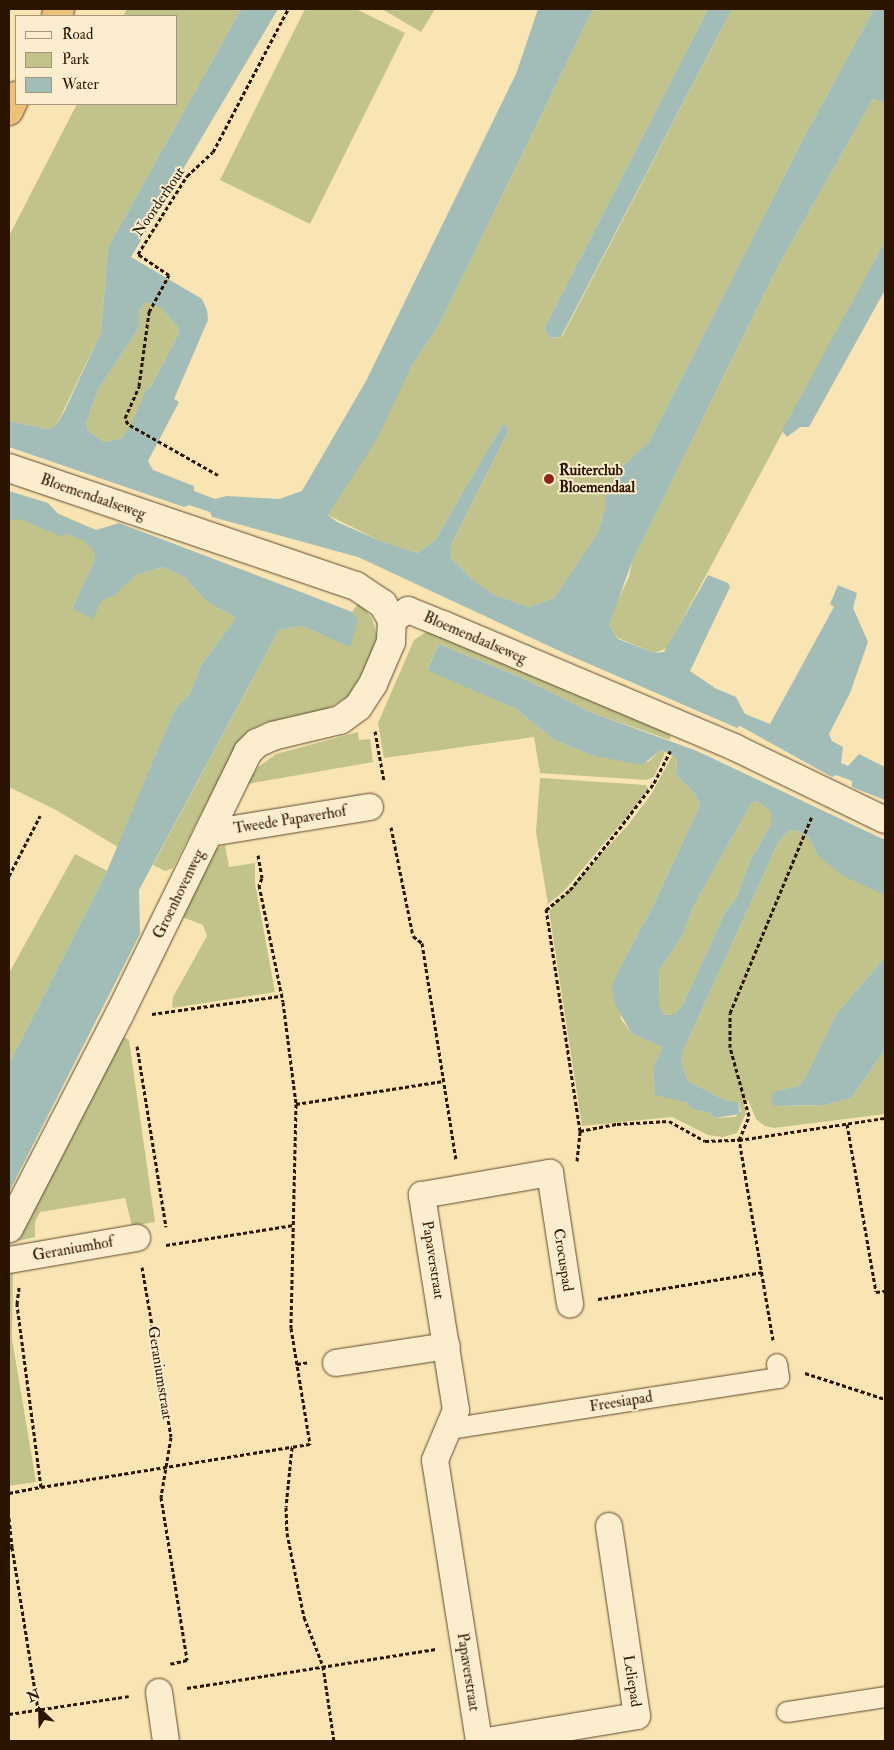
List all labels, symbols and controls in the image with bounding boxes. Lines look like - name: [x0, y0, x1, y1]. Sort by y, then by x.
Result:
- legend: [15, 15, 178, 105]
- text: Road: [62, 25, 93, 44]
- text: Park: [62, 50, 89, 69]
- text: Water: [62, 75, 99, 94]
- street label: Noorderhout: [129, 164, 189, 240]
- place label: Ruiterclub Bloemendaal: [559, 461, 635, 496]
- street label: Bloemendaalseweg: [38, 471, 148, 523]
- marker: Ruiterclub Bloemendaal: [543, 473, 555, 485]
- street label: Bloemendaalseweg: [421, 608, 529, 668]
- street label: Tweede Papaverhof: [232, 802, 348, 838]
- street label: Groenhovenweg: [150, 846, 208, 942]
- street label: Papaverstraat: [418, 1220, 448, 1300]
- street label: Crocuspad: [549, 1227, 577, 1293]
- street label: Geraniumhof: [31, 1233, 115, 1265]
- street label: Geraniumstraat: [144, 1325, 176, 1421]
- street label: Freesiapad: [588, 1388, 654, 1416]
- street label: Papaverstraat: [453, 1632, 483, 1712]
- street label: Leliepad: [619, 1654, 645, 1708]
- north arrow: [15, 1685, 65, 1735]
- text: N: [25, 1686, 43, 1706]

